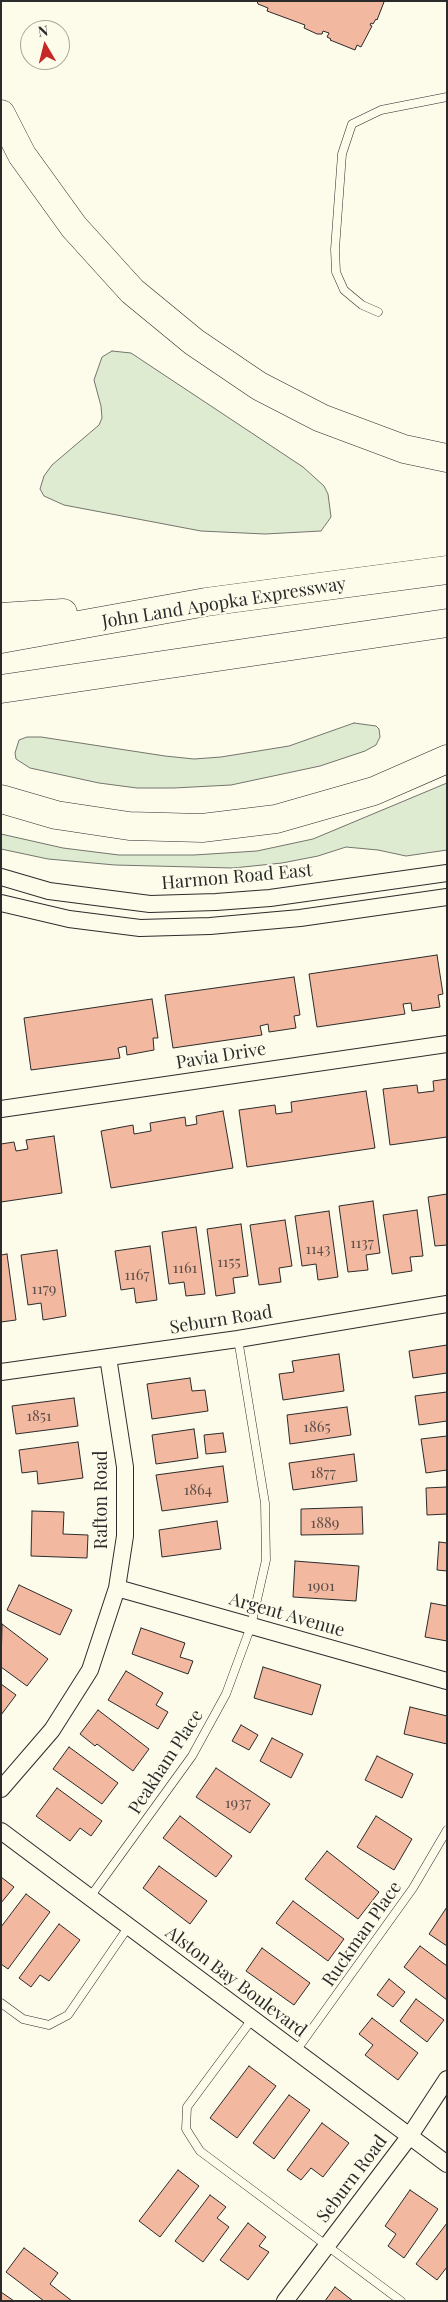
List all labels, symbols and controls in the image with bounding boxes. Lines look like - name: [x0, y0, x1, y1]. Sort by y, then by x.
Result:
- north arrow: [20, 20, 70, 70]
- text: N: [37, 21, 49, 41]
- street label: John Land Apopka Expressway: [100, 573, 348, 633]
- street label: Harmon Road East: [161, 860, 313, 894]
- street label: Pavia Drive: [174, 1038, 268, 1074]
- house number: 1137: [350, 1234, 374, 1252]
- house number: 1143: [305, 1240, 331, 1258]
- house number: 1155: [217, 1253, 241, 1271]
- house number: 1161: [173, 1259, 197, 1277]
- house number: 1167: [125, 1266, 149, 1284]
- house number: 1179: [32, 1280, 56, 1298]
- street label: Seburn Road: [168, 1301, 274, 1339]
- house number: 1851: [26, 1407, 52, 1425]
- house number: 1865: [303, 1418, 331, 1436]
- street label: Rafton Road: [90, 1450, 112, 1550]
- house number: 1877: [310, 1464, 336, 1482]
- house number: 1864: [184, 1481, 212, 1499]
- house number: 1889: [311, 1514, 339, 1532]
- house number: 1901: [307, 1577, 335, 1595]
- street label: Argent Avenue: [227, 1588, 347, 1642]
- street label: Peakham Place: [124, 1706, 208, 1818]
- house number: 1937: [225, 1794, 251, 1812]
- street label: Ruckman Place: [318, 1877, 406, 1991]
- street label: Alston Bay Boulevard: [161, 1922, 311, 2042]
- street label: Seburn Road: [312, 2131, 392, 2227]

